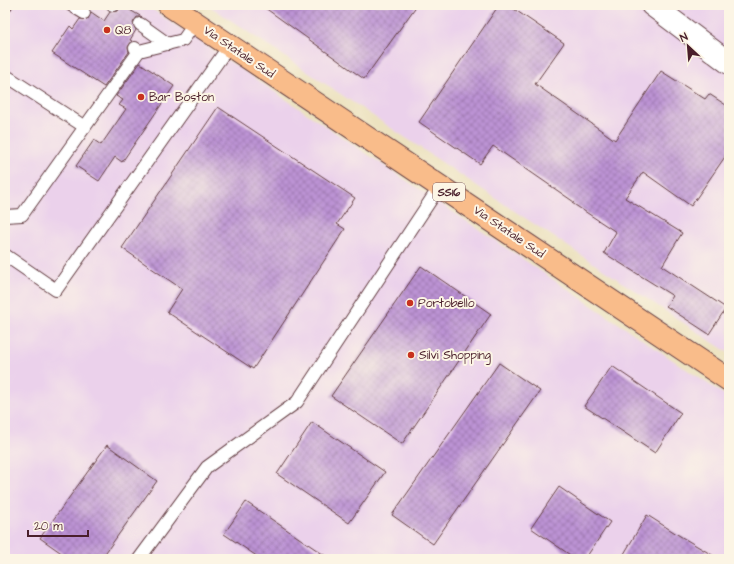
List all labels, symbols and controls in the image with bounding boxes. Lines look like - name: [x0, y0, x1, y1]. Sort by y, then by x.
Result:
- place label: Q8: [115, 22, 132, 39]
- street label: Via Statale Sud: [200, 22, 278, 82]
- marker: Q8: [102, 25, 112, 35]
- north arrow: [668, 26, 708, 66]
- text: N: [677, 29, 690, 46]
- place label: Bar Boston: [149, 89, 214, 106]
- marker: Bar Boston: [136, 92, 146, 102]
- road number: SS16: [433, 183, 465, 201]
- street label: Via Statale Sud: [470, 202, 548, 262]
- place label: Portobello: [418, 295, 475, 312]
- marker: Portobello: [405, 298, 415, 308]
- place label: Silvi Shopping: [419, 347, 491, 365]
- marker: Silvi Shopping: [406, 350, 416, 360]
- scale bar: [28, 512, 88, 538]
- text: 20 m: [34, 518, 63, 535]

